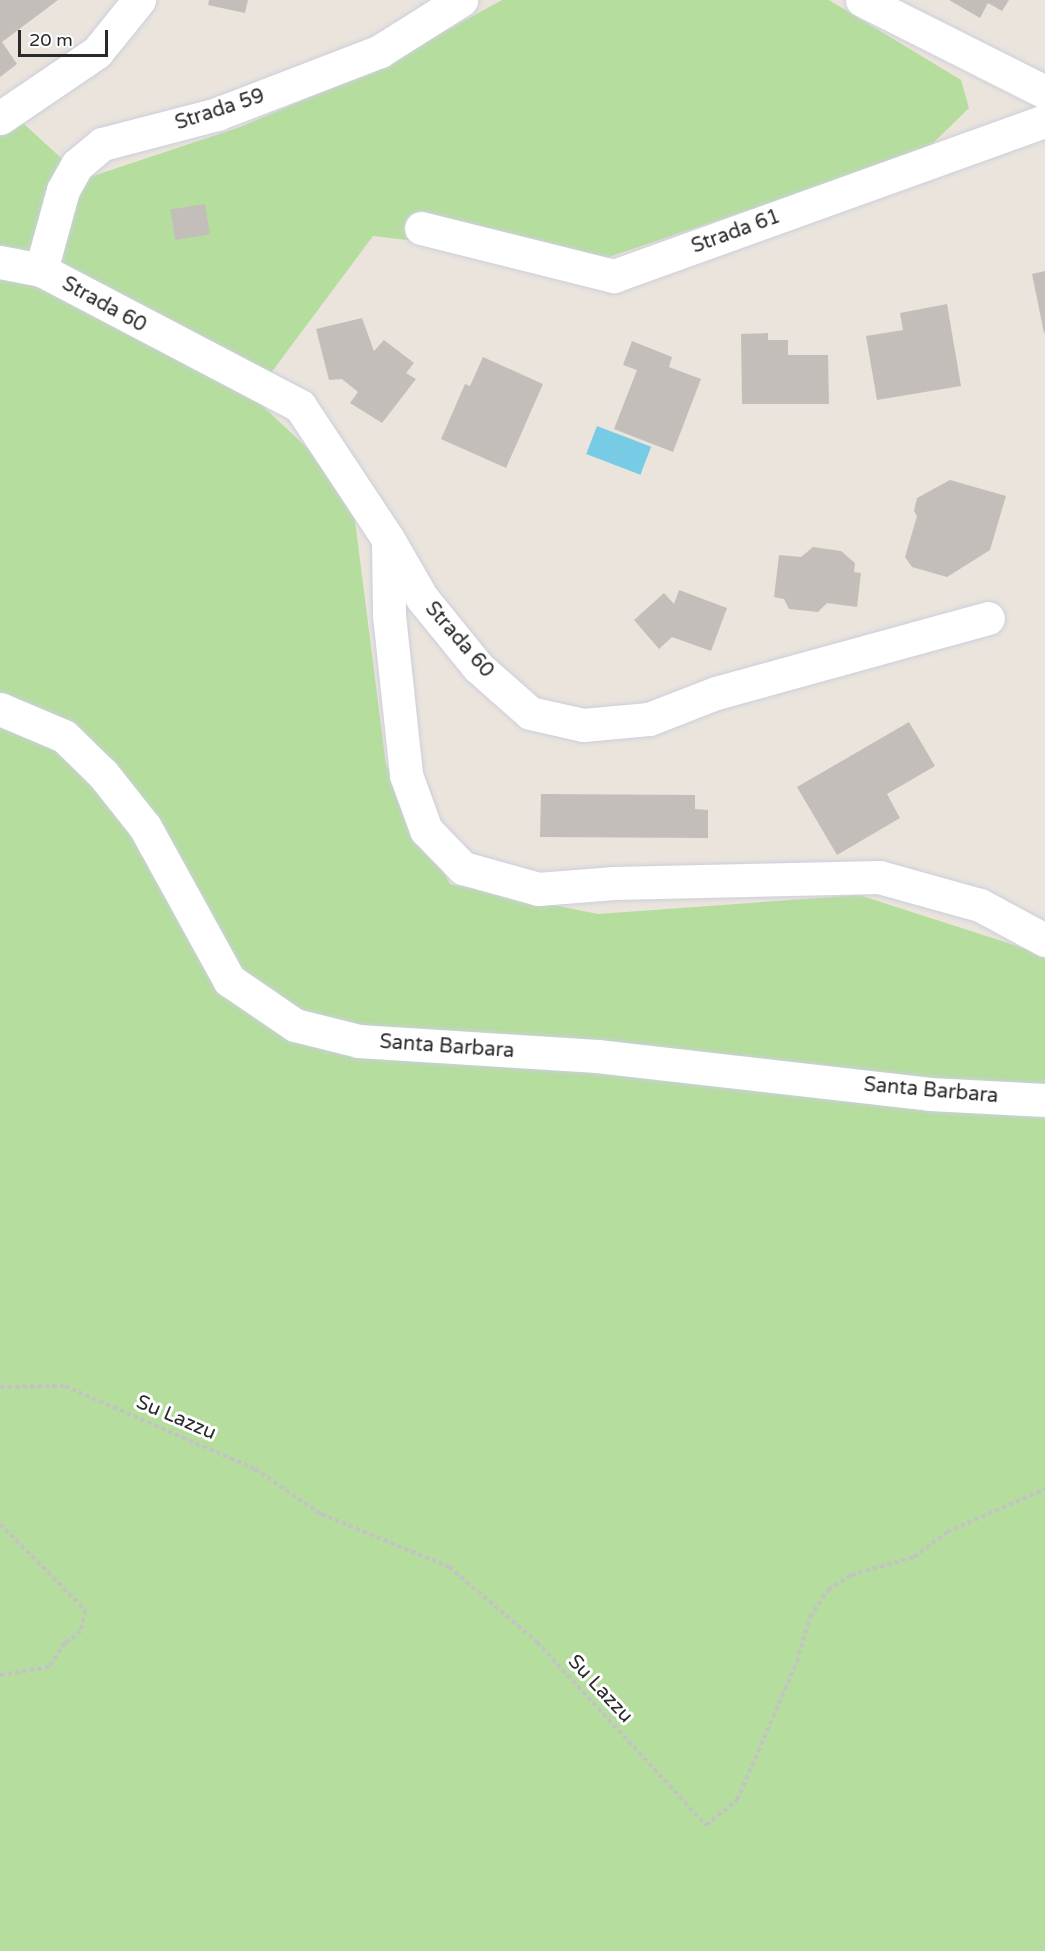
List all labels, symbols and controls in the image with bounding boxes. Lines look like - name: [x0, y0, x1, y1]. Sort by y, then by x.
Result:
- scale bar: [21, 18, 111, 56]
- text: 20 m: [29, 29, 73, 51]
- street label: Strada 59: [172, 84, 268, 136]
- street label: Strada 61: [688, 205, 784, 259]
- street label: Strada 60: [58, 272, 150, 338]
- street label: Strada 60: [420, 597, 498, 683]
- street label: Santa Barbara: [379, 1030, 515, 1064]
- street label: Santa Barbara: [863, 1073, 999, 1109]
- street label: Su Lazzu: [132, 1390, 220, 1446]
- street label: Su Lazzu: [562, 1650, 638, 1728]

